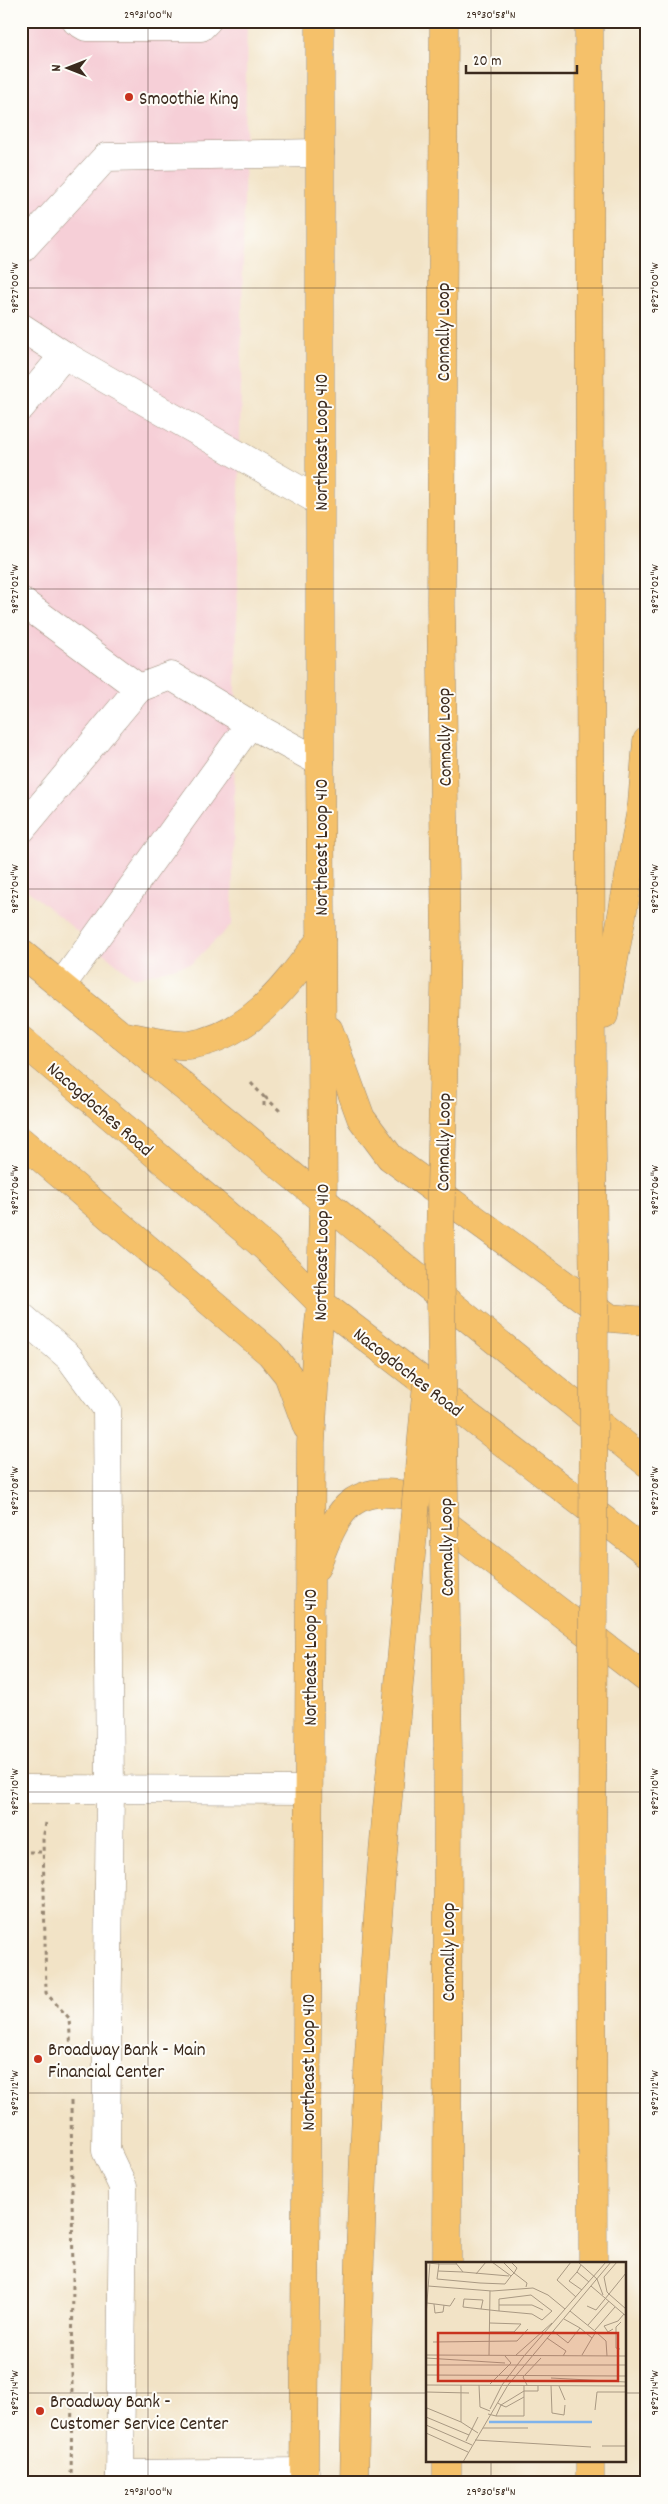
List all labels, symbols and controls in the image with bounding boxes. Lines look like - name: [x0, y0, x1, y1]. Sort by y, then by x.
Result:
- text: 29°31'00"N: [124, 7, 172, 24]
- text: 29°30'58"N: [466, 7, 516, 24]
- north arrow: [42, 42, 92, 92]
- scale bar: [466, 42, 577, 74]
- text: 20 m: [473, 51, 501, 73]
- text: N: [47, 64, 67, 71]
- place label: Smoothie King: [139, 87, 239, 114]
- marker: Smoothie King: [123, 91, 135, 103]
- text: 98°27'00"W: [7, 263, 24, 313]
- text: 98°27'00"W: [647, 263, 664, 313]
- street label: Connally Loop: [432, 283, 459, 381]
- street label: Northeast Loop 410: [310, 373, 337, 511]
- text: 98°27'02"W: [7, 564, 24, 614]
- text: 98°27'02"W: [647, 564, 664, 614]
- street label: Connally Loop: [432, 687, 461, 787]
- street label: Northeast Loop 410: [310, 778, 337, 916]
- text: 98°27'04"W: [7, 864, 24, 914]
- text: 98°27'04"W: [647, 864, 664, 914]
- street label: Nacogdoches Road: [40, 1057, 158, 1164]
- street label: Connally Loop: [431, 1092, 460, 1192]
- text: 98°27'06"W: [7, 1165, 24, 1215]
- text: 98°27'06"W: [647, 1165, 664, 1215]
- street label: Northeast Loop 410: [309, 1183, 338, 1321]
- street label: Nacogdoches Road: [346, 1322, 467, 1425]
- text: 98°27'08"W: [7, 1466, 24, 1515]
- text: 98°27'08"W: [647, 1466, 664, 1515]
- street label: Connally Loop: [434, 1497, 463, 1597]
- street label: Northeast Loop 410: [299, 1588, 326, 1726]
- text: 98°27'10"W: [7, 1769, 24, 1815]
- text: 98°27'10"W: [647, 1769, 664, 1815]
- street label: Connally Loop: [437, 1903, 464, 2001]
- street label: Northeast Loop 410: [297, 1993, 324, 2131]
- place label: Broadway Bank - Main Financial Center: [48, 2038, 206, 2087]
- marker: Broadway Bank - Main Financial Center: [32, 2053, 44, 2065]
- text: 98°27'12"W: [7, 2070, 24, 2116]
- text: 98°27'12"W: [647, 2070, 664, 2116]
- inset map: [426, 2262, 626, 2462]
- text: 98°27'14"W: [7, 2370, 24, 2416]
- text: 98°27'14"W: [647, 2370, 664, 2416]
- place label: Broadway Bank - Customer Service Center: [50, 2390, 228, 2439]
- marker: Broadway Bank - Customer Service Center: [34, 2405, 46, 2417]
- text: 29°31'00"N: [124, 2484, 172, 2501]
- text: 29°30'58"N: [466, 2484, 516, 2501]

